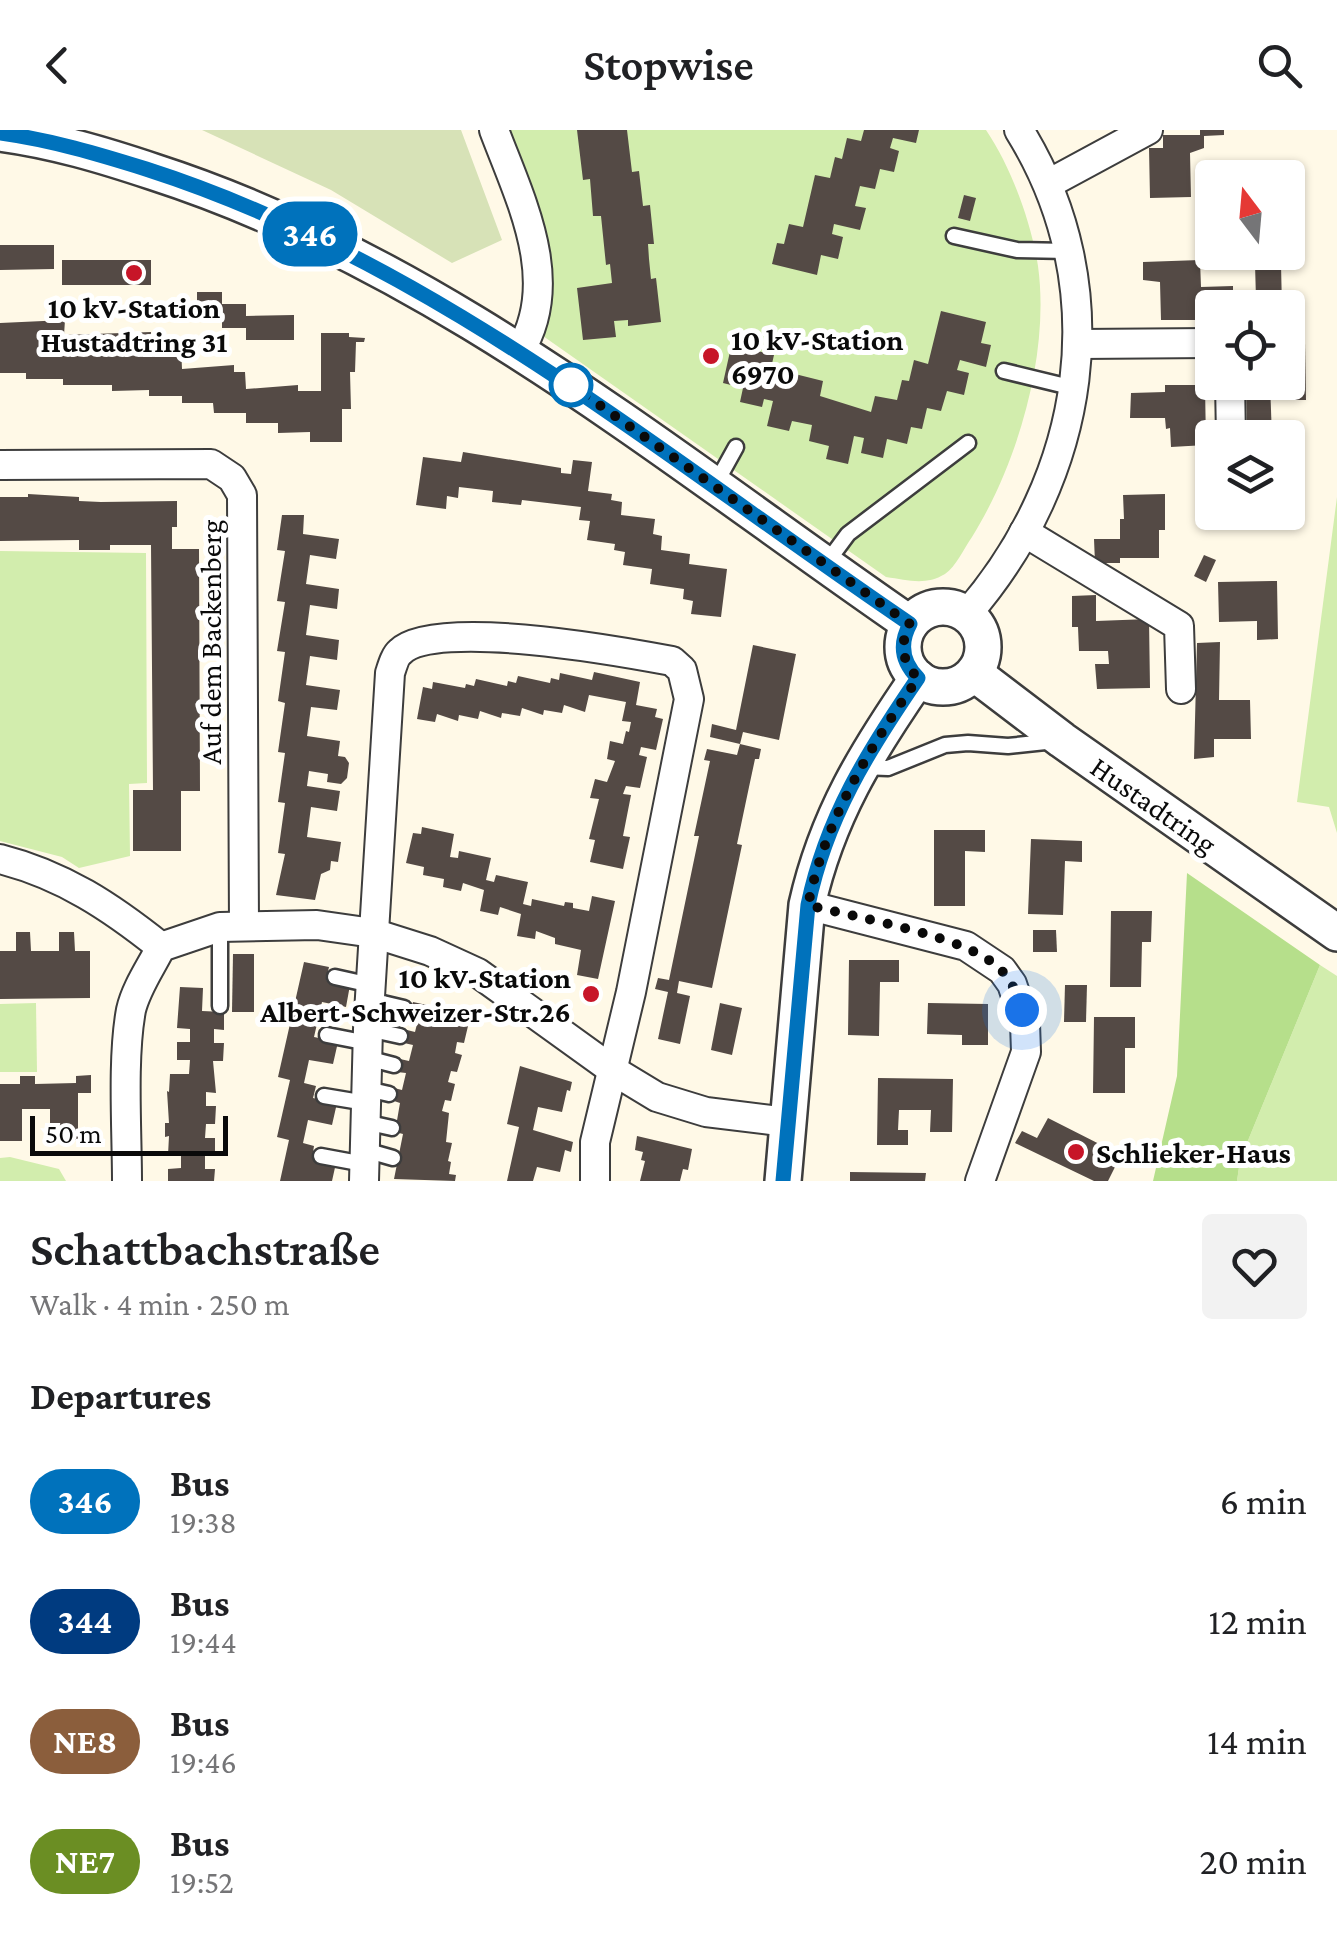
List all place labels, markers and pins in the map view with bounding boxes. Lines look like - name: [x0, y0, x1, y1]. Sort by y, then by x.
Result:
- marker: 10 kV-Station Hustadtring 31: [123, 262, 145, 284]
- place label: 10 kV-Station Hustadtring 31: [40, 291, 228, 358]
- place label: 10 kV-Station 6970: [731, 323, 904, 390]
- marker: 10 kV-Station 6970: [700, 345, 722, 367]
- unlabelled marker: [550, 364, 592, 406]
- place label: 10 kV-Station Albert-Schweizer-Str.26: [259, 961, 571, 1028]
- marker: 10 kV-Station Albert-Schweizer-Str.26: [580, 983, 602, 1005]
- place label: Schlieker-Haus: [1096, 1136, 1291, 1169]
- marker: Schlieker-Haus: [1065, 1141, 1087, 1163]

